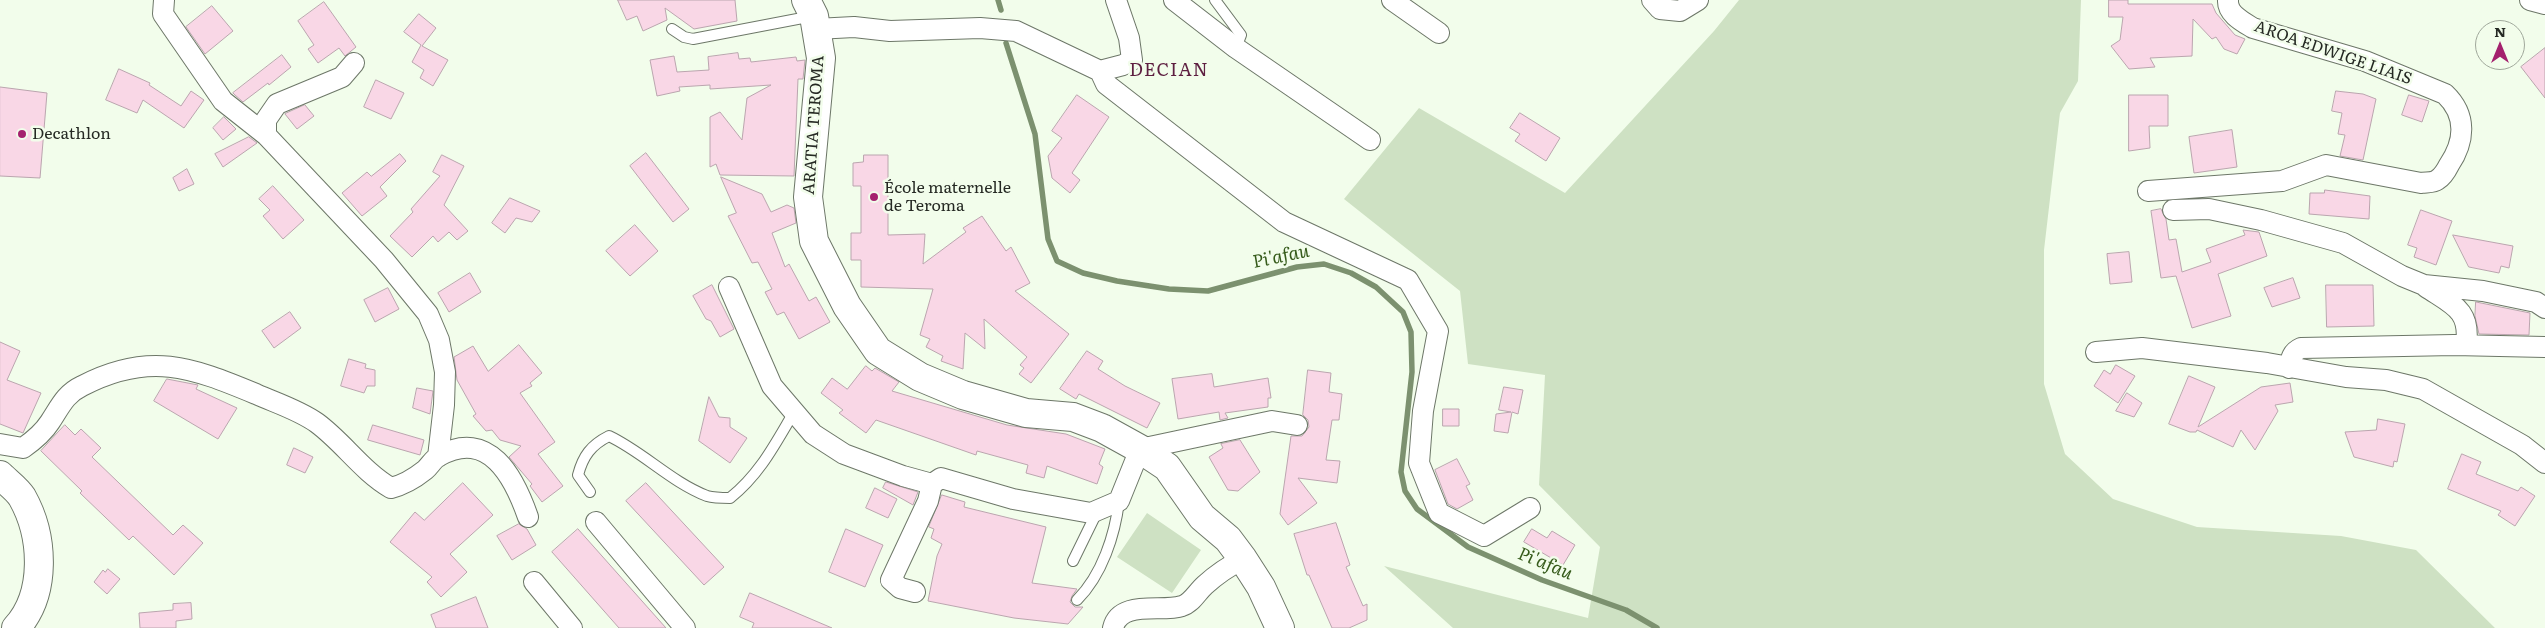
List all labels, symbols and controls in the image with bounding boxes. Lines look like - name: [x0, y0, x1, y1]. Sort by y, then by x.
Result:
- street label: AROA EDWIGE LIAIS: [2252, 17, 2414, 89]
- north arrow: [2475, 20, 2525, 70]
- text: N: [2494, 21, 2506, 41]
- street label: ARATIA TEROMA: [800, 55, 828, 195]
- district label: DECIAN: [1129, 60, 1209, 82]
- place label: Decathlon: [32, 124, 111, 144]
- marker: Decathlon: [16, 128, 28, 140]
- place label: École maternelle de Teroma: [884, 178, 1011, 216]
- marker: École maternelle de Teroma: [868, 191, 880, 203]
- water label: Pi'afau: [1251, 240, 1311, 274]
- water label: Pi'afau: [1514, 543, 1576, 585]

